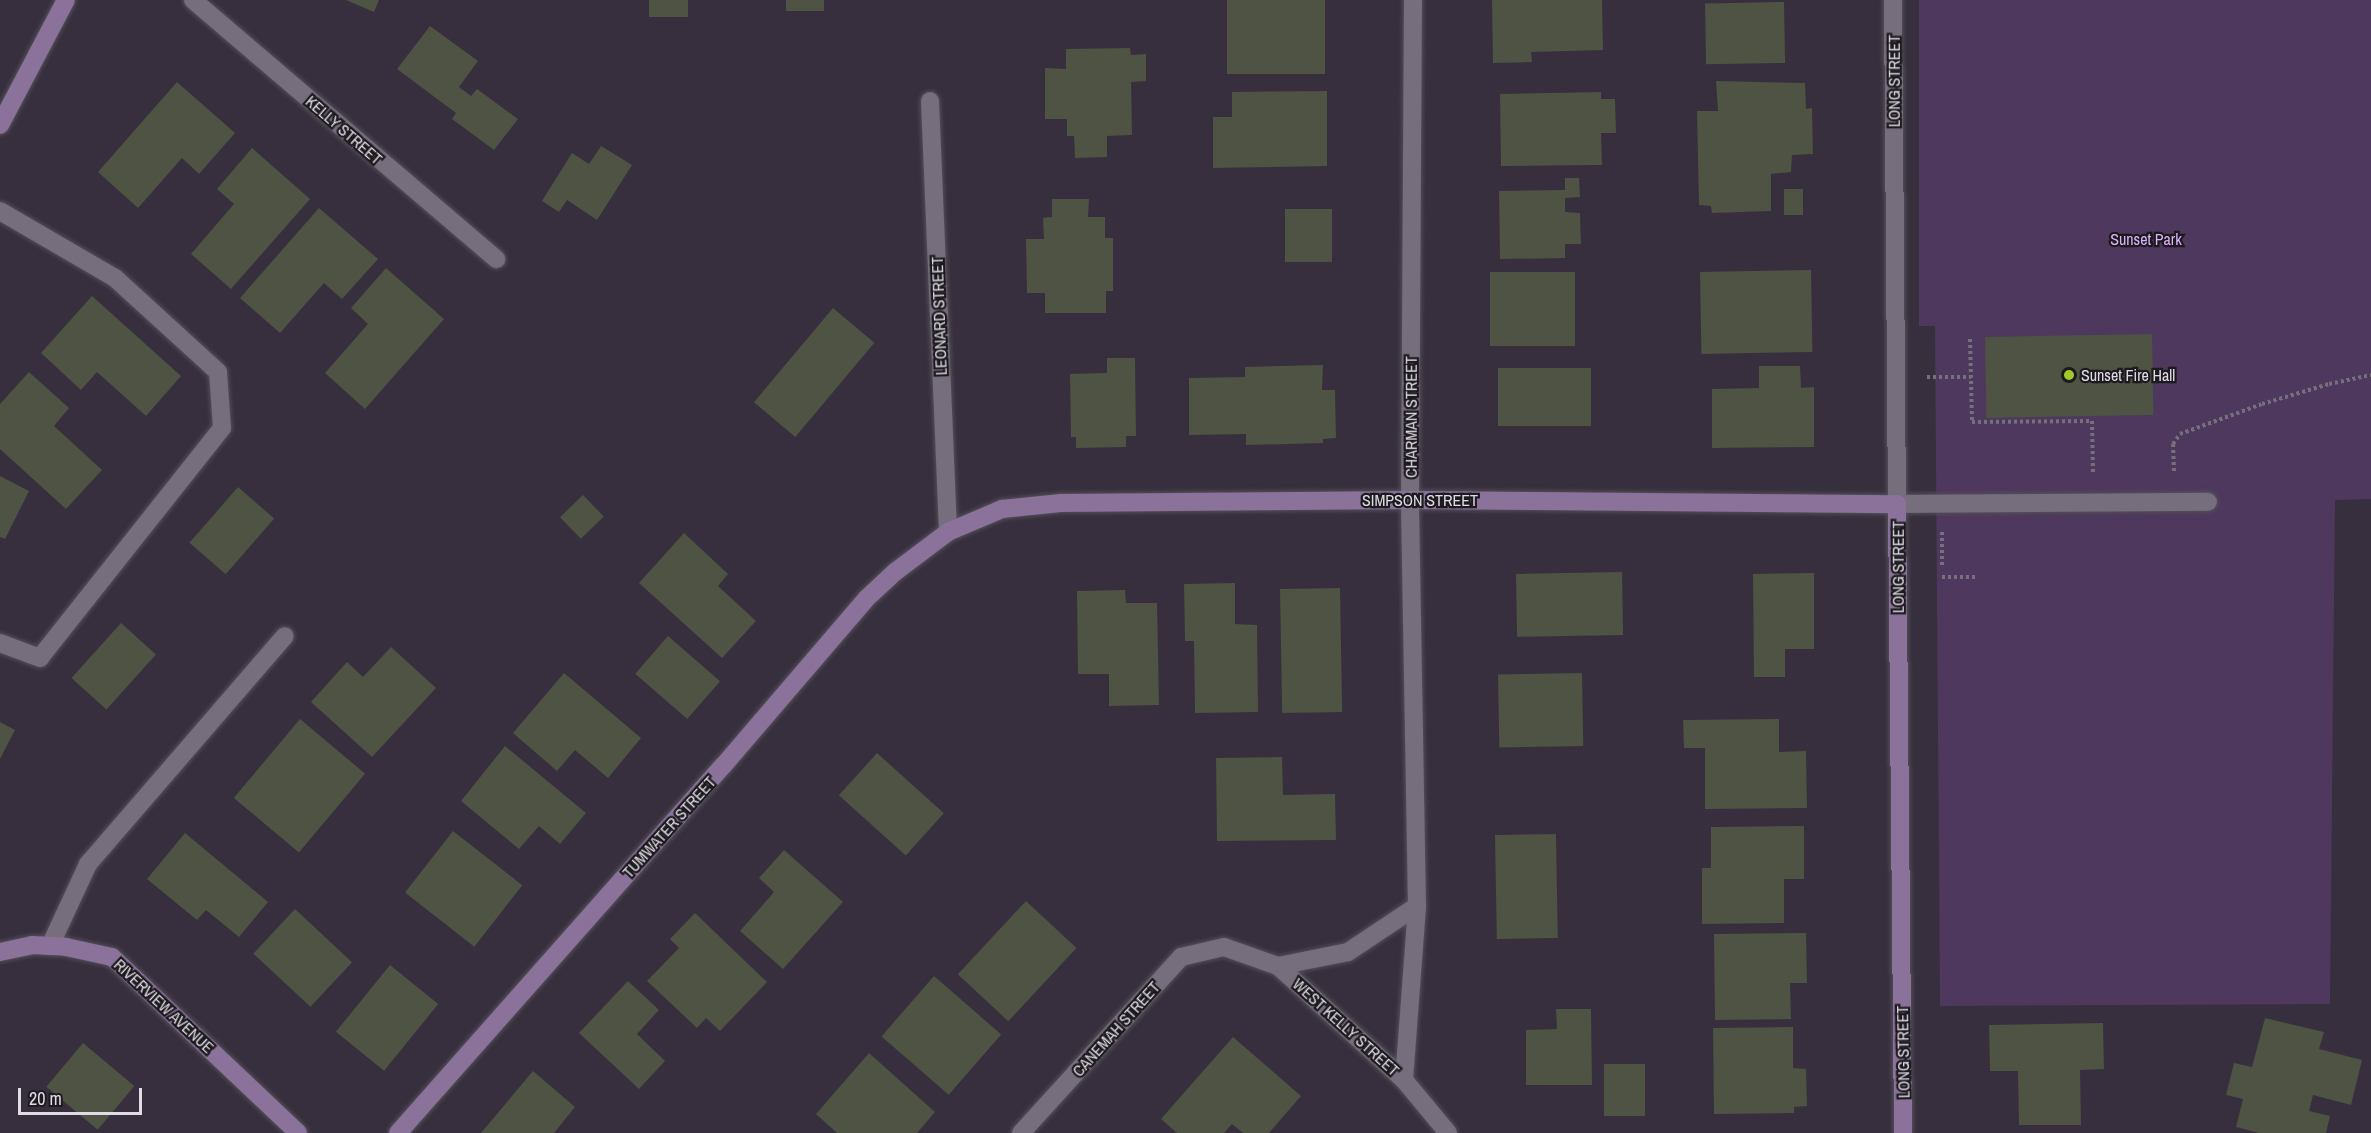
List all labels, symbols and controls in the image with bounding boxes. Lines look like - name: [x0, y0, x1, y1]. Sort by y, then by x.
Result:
- street label: LONG STREET: [1884, 35, 1904, 127]
- street label: KELLY STREET: [302, 91, 386, 169]
- park label: Sunset Park: [2110, 229, 2182, 249]
- street label: LEONARD STREET: [927, 256, 951, 376]
- street label: CHARMAN STREET: [1401, 356, 1421, 478]
- place label: Sunset Fire Hall: [2081, 365, 2175, 385]
- marker: Sunset Fire Hall: [2062, 368, 2076, 382]
- street label: SIMPSON STREET: [1362, 490, 1478, 510]
- street label: LONG STREET: [1888, 521, 1908, 613]
- street label: TUMWATER STREET: [618, 772, 720, 882]
- street label: RIVERVIEW AVENUE: [110, 955, 218, 1057]
- street label: WEST KELLY STREET: [1289, 974, 1403, 1080]
- street label: CANEMAH STREET: [1068, 978, 1164, 1080]
- street label: LONG STREET: [1893, 1006, 1913, 1098]
- scale bar: [21, 1076, 146, 1114]
- text: 20 m: [29, 1086, 62, 1111]

